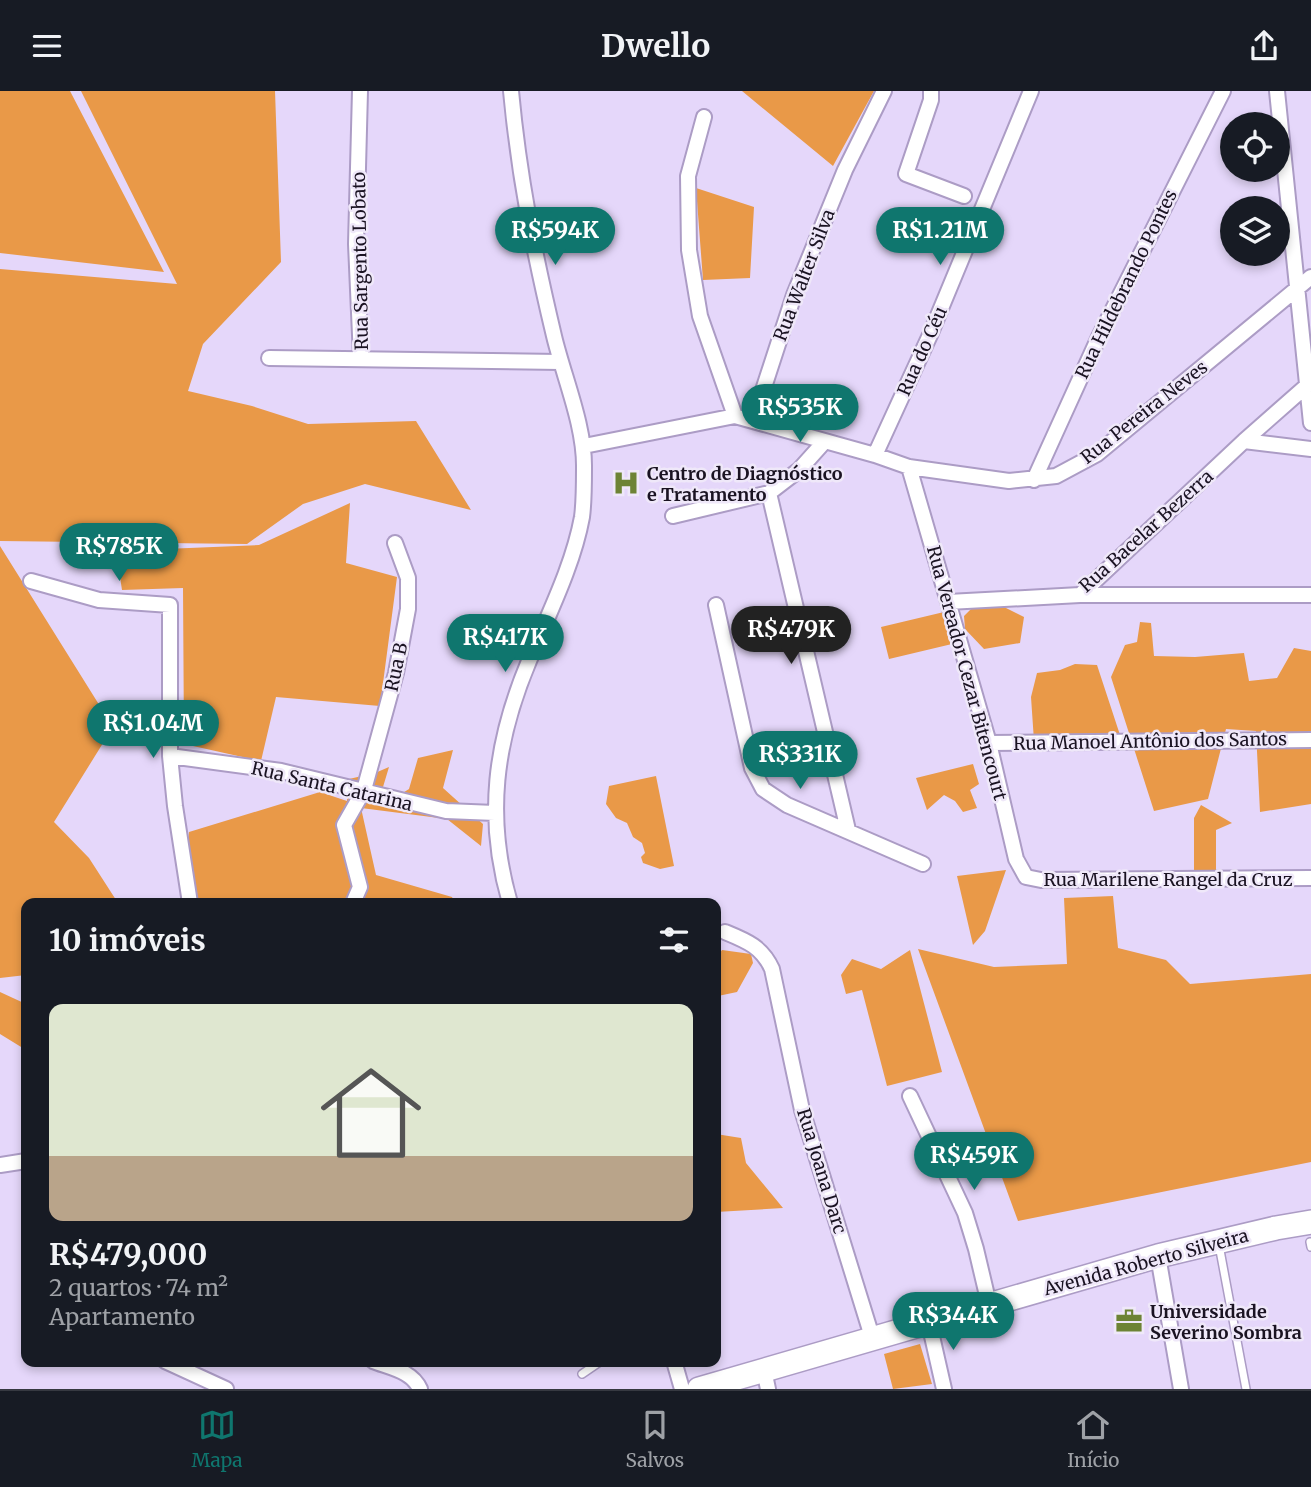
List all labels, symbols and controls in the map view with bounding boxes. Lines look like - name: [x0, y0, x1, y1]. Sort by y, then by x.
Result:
- text: Dwello: [601, 26, 710, 66]
- icon: menu: [28, 27, 66, 65]
- icon: share: [1245, 27, 1283, 65]
- map controls: [1220, 112, 1290, 266]
- button: locate: [1220, 112, 1290, 182]
- street label: Rua Sargento Lobato: [347, 172, 373, 350]
- street label: Rua Hildebrando Pontes: [1070, 185, 1182, 382]
- button: layers: [1220, 196, 1290, 266]
- street label: Rua Walter Silva: [768, 205, 840, 344]
- pin: R$594K: [498, 207, 612, 267]
- pin: R$1.21M: [875, 207, 1005, 267]
- text: R$594K: [511, 215, 599, 244]
- text: R$1.21M: [892, 215, 988, 244]
- street label: Rua do Céu: [892, 303, 952, 399]
- street label: Rua Pereira Neves: [1076, 355, 1212, 469]
- pin: R$535K: [743, 385, 857, 444]
- text: R$535K: [758, 392, 843, 421]
- place label: Centro de Diagnóstico e Tratamento: [647, 462, 843, 506]
- street label: Rua Bacelar Bezerra: [1074, 465, 1218, 597]
- hospital icon: Centro de Diagnóstico e Tratamento: [611, 468, 641, 498]
- pin: R$785K: [62, 524, 176, 583]
- text: R$785K: [75, 531, 163, 560]
- street label: Rua Vereador Cezar Bitencourt: [922, 543, 1012, 803]
- pin: R$479K: [734, 607, 848, 666]
- text: R$479K: [747, 614, 835, 643]
- pin: R$417K: [448, 615, 562, 674]
- text: R$417K: [463, 622, 547, 651]
- street label: Rua B: [380, 640, 412, 694]
- pin: R$1.04M: [88, 701, 218, 760]
- text: R$1.04M: [103, 708, 203, 737]
- street label: Rua Manoel Antônio dos Santos: [1013, 727, 1287, 755]
- pin: R$331K: [743, 731, 857, 791]
- text: R$331K: [759, 739, 841, 768]
- street label: Rua Santa Catarina: [249, 756, 415, 816]
- street label: Rua Marilene Rangel da Cruz: [1044, 868, 1293, 891]
- text: 10 imóveis: [49, 921, 206, 959]
- icon: filters: [655, 921, 693, 959]
- icon: home: [308, 1050, 434, 1176]
- street label: Rua Joana Darc: [792, 1106, 852, 1236]
- pin: R$459K: [917, 1133, 1031, 1192]
- text: R$459K: [930, 1140, 1018, 1169]
- street label: Avenida Roberto Silveira: [1040, 1223, 1251, 1301]
- text: R$479,000: [49, 1235, 207, 1273]
- text: 2 quartos · 74 m²: [49, 1273, 228, 1302]
- pin: R$344K: [896, 1293, 1010, 1352]
- text: R$344K: [908, 1300, 998, 1329]
- place label: Universidade Severino Sombra: [1150, 1300, 1302, 1344]
- text: Apartamento: [49, 1302, 195, 1331]
- office icon: Universidade Severino Sombra: [1114, 1306, 1144, 1336]
- tab: Mapa: [192, 1406, 242, 1472]
- tab: Salvos: [626, 1406, 684, 1472]
- tab: Início: [1067, 1406, 1119, 1472]

